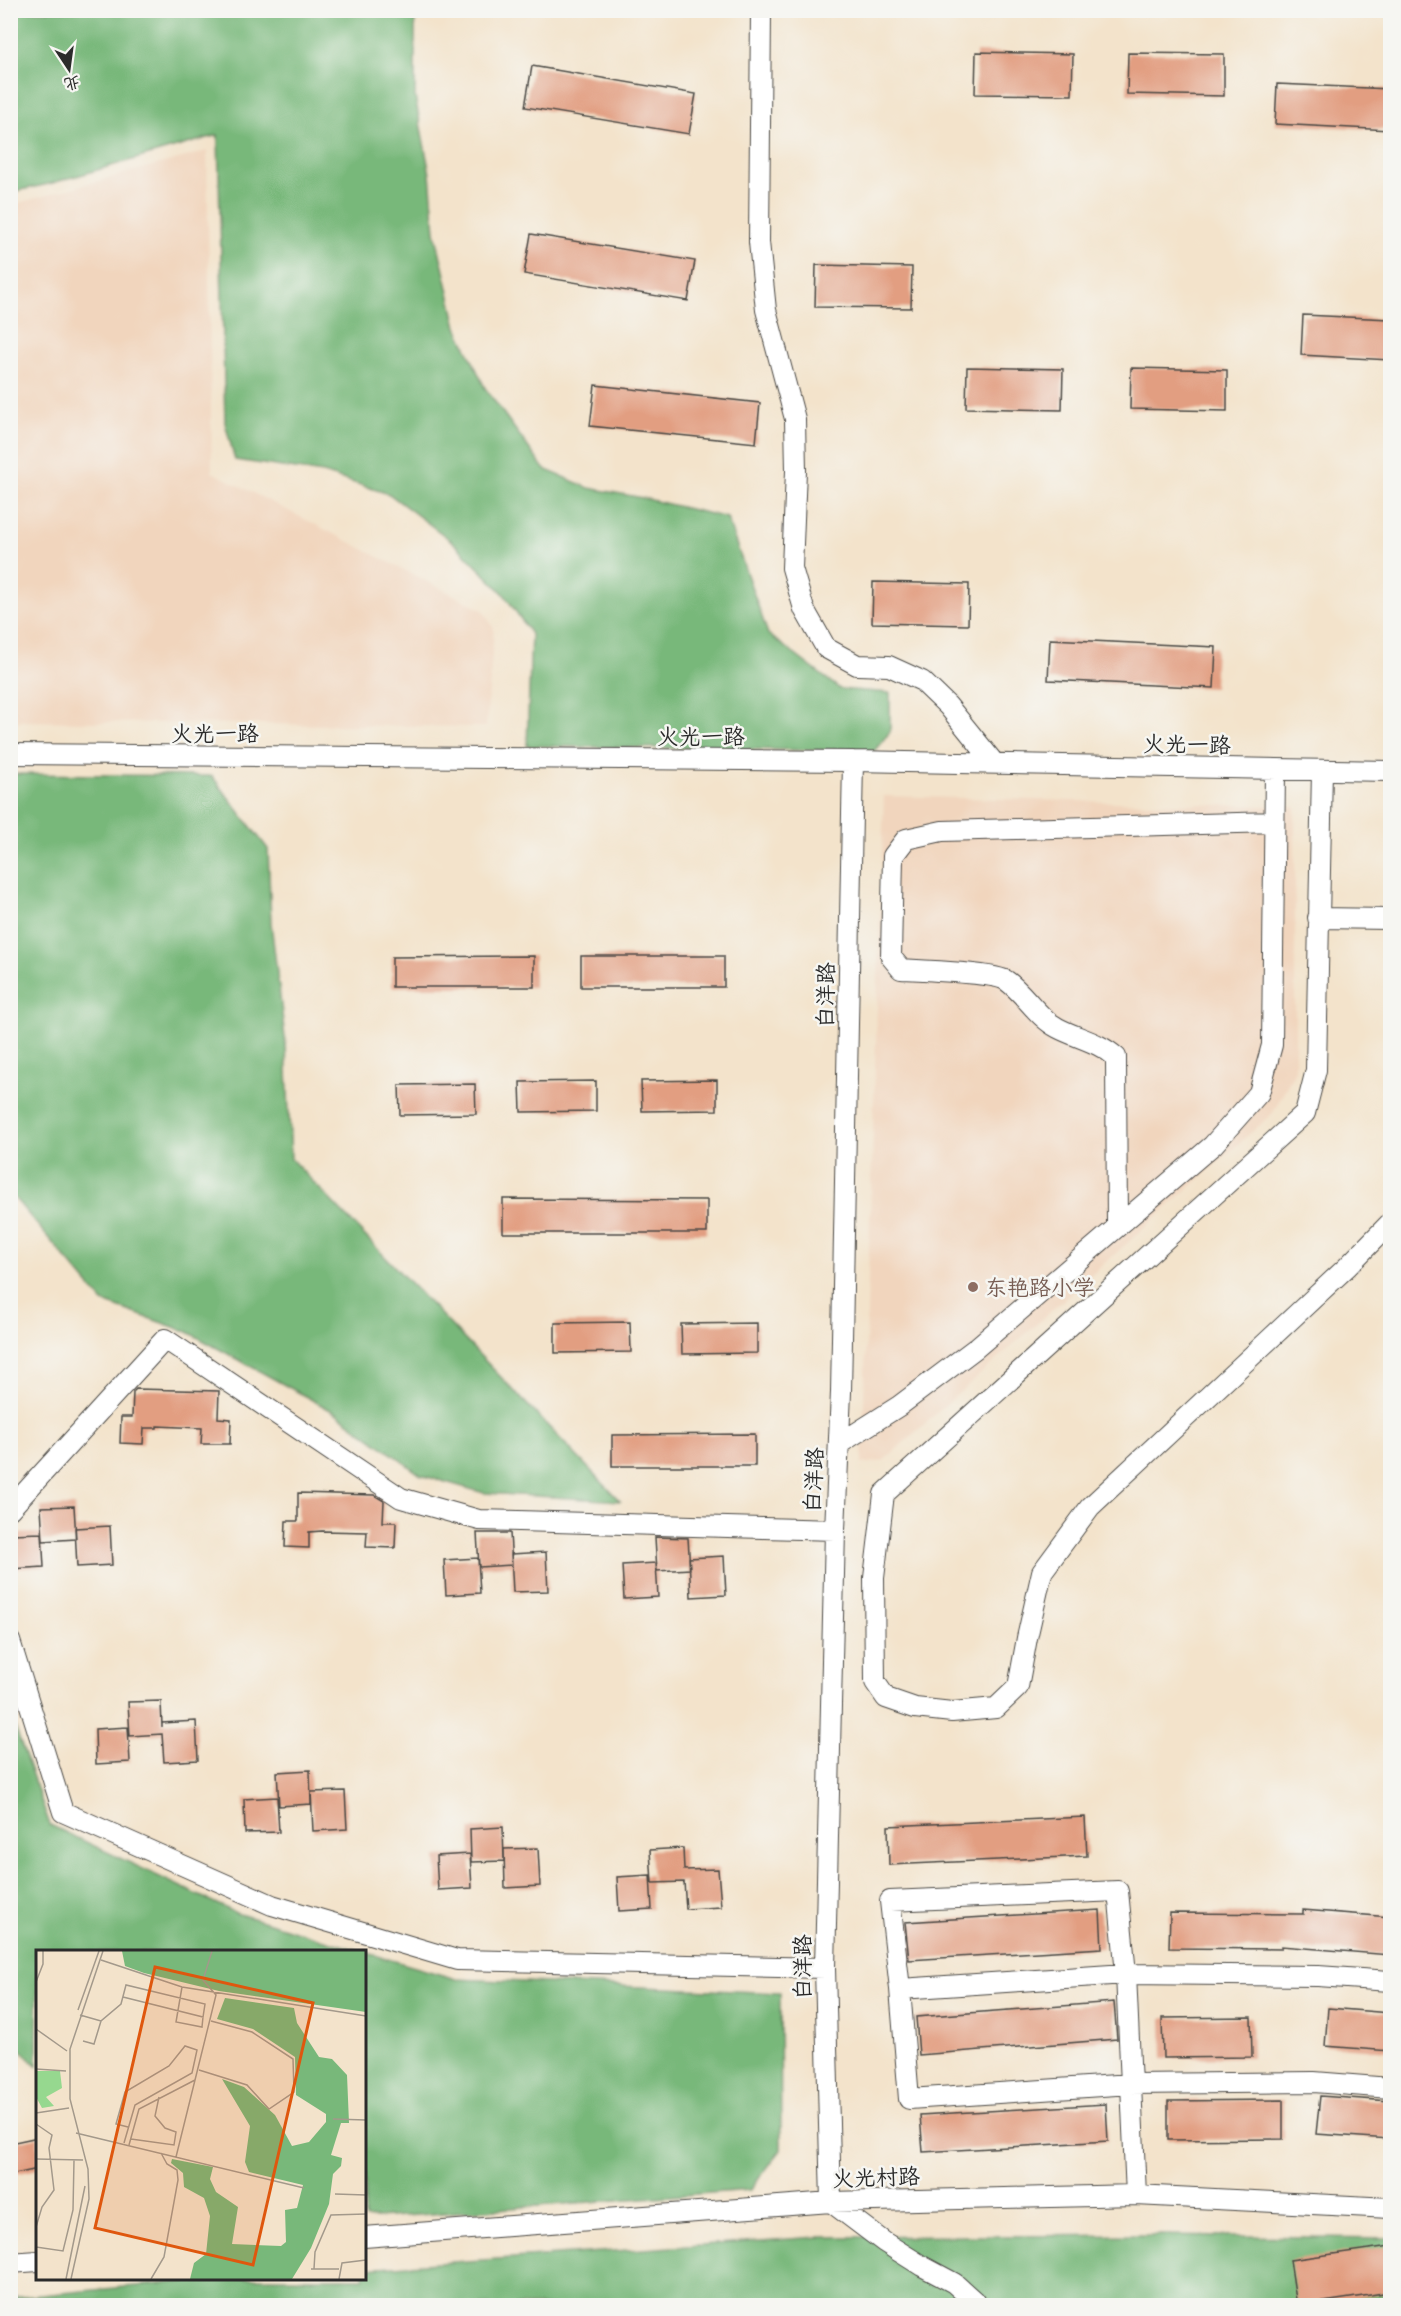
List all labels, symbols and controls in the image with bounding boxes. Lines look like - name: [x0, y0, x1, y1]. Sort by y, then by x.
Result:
- north arrow: [39, 39, 99, 99]
- text: 北: [62, 71, 83, 96]
- street label: 火光一路: [171, 718, 259, 748]
- street label: 火光一路: [657, 721, 745, 751]
- street label: 火光一路: [1143, 728, 1231, 760]
- street label: 白洋路: [809, 962, 841, 1028]
- place label: 东艳路小学: [985, 1272, 1095, 1302]
- marker: 东艳路小学: [966, 1280, 980, 1294]
- street label: 白洋路: [796, 1446, 830, 1514]
- street label: 白洋路: [787, 1934, 817, 2000]
- inset map: [36, 1950, 366, 2280]
- street label: 火光村路: [831, 2160, 921, 2194]

